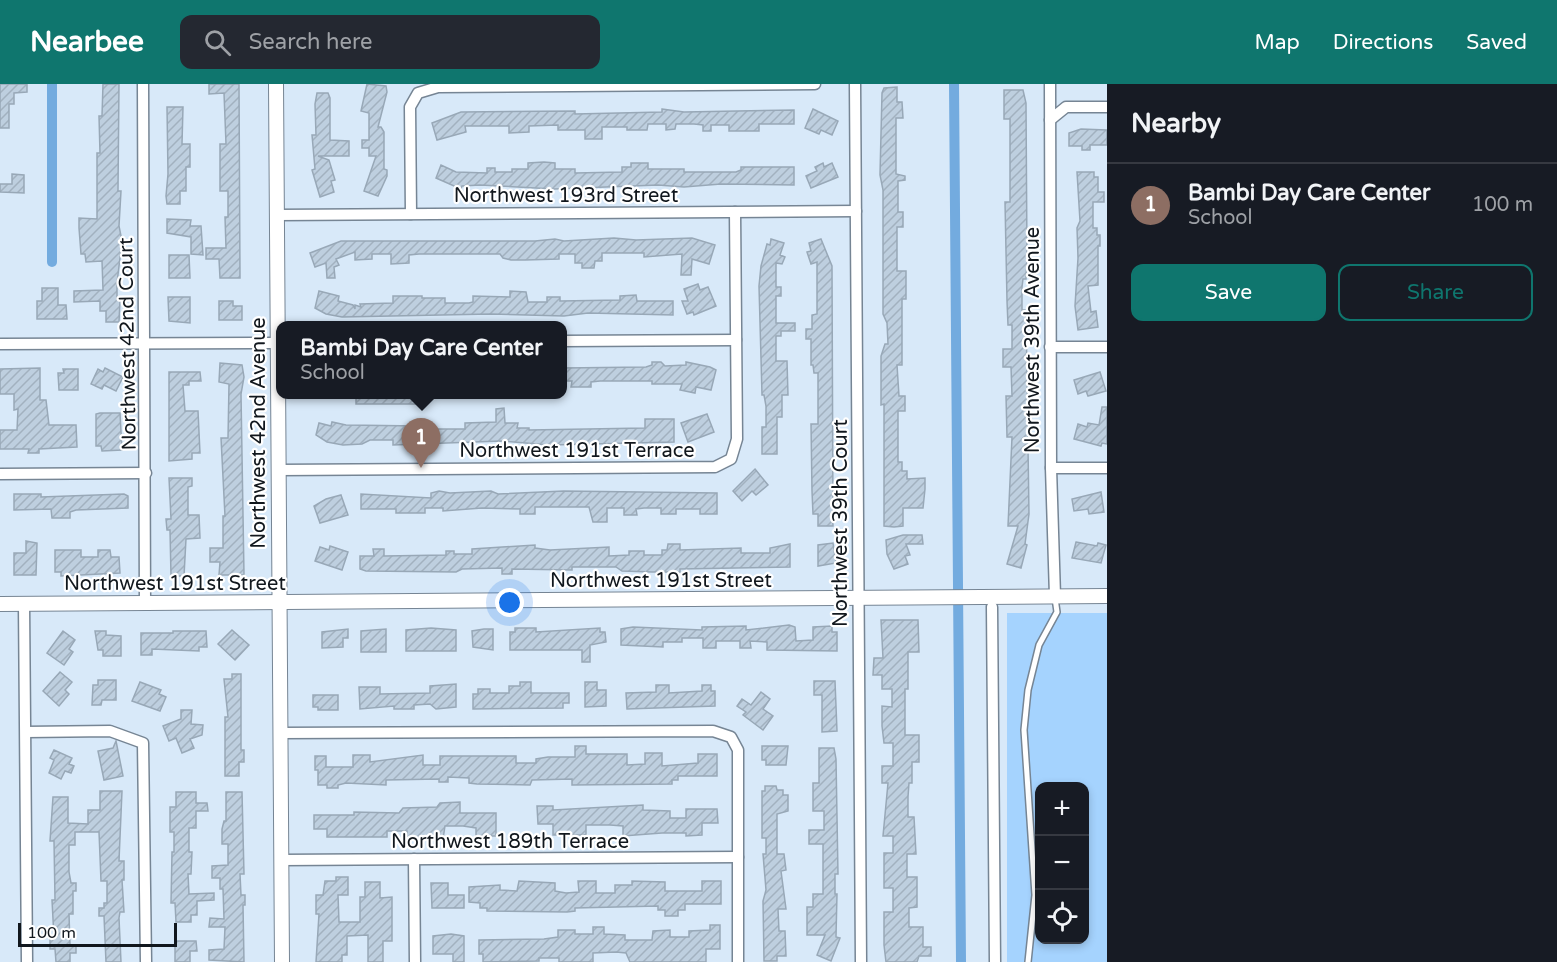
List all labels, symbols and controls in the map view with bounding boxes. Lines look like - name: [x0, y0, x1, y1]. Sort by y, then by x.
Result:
- search box: [180, 15, 600, 69]
- text: Nearbee: [30, 25, 144, 59]
- icon: search: [201, 26, 234, 59]
- text: Search here: [249, 29, 372, 55]
- text: Map: [1254, 30, 1300, 55]
- text: Directions: [1333, 30, 1433, 55]
- text: Saved: [1466, 30, 1527, 55]
- text: Nearby: [1131, 108, 1221, 139]
- text: Bambi Day Care Center: [1188, 180, 1430, 206]
- street label: Northwest 193rd Street: [454, 184, 679, 208]
- text: 1: [1144, 193, 1157, 217]
- text: 100 m: [1472, 193, 1533, 217]
- text: School: [1188, 206, 1252, 230]
- street label: Northwest 39th Avenue: [1021, 227, 1045, 453]
- street label: Northwest 42nd Court: [114, 237, 142, 451]
- button: Save: [1131, 264, 1326, 321]
- button: Share: [1338, 264, 1533, 321]
- street label: Northwest 42nd Avenue: [247, 317, 271, 549]
- popup: [276, 321, 567, 399]
- text: Bambi Day Care Center: [300, 335, 543, 361]
- text: School: [300, 361, 365, 385]
- pin: 1: [402, 418, 440, 468]
- street label: Northwest 39th Court: [829, 419, 853, 627]
- street label: Northwest 191st Terrace: [459, 439, 695, 463]
- street label: Northwest 191st Street: [550, 569, 772, 593]
- street label: Northwest 191st Street: [64, 572, 286, 596]
- your location: [495, 588, 524, 617]
- map controls: [1035, 782, 1089, 944]
- button: +: [1035, 782, 1089, 836]
- street label: Northwest 189th Terrace: [391, 830, 629, 854]
- button: −: [1035, 836, 1089, 890]
- button: locate: [1035, 890, 1089, 944]
- scale bar: [18, 920, 177, 948]
- text: 100 m: [27, 923, 76, 943]

